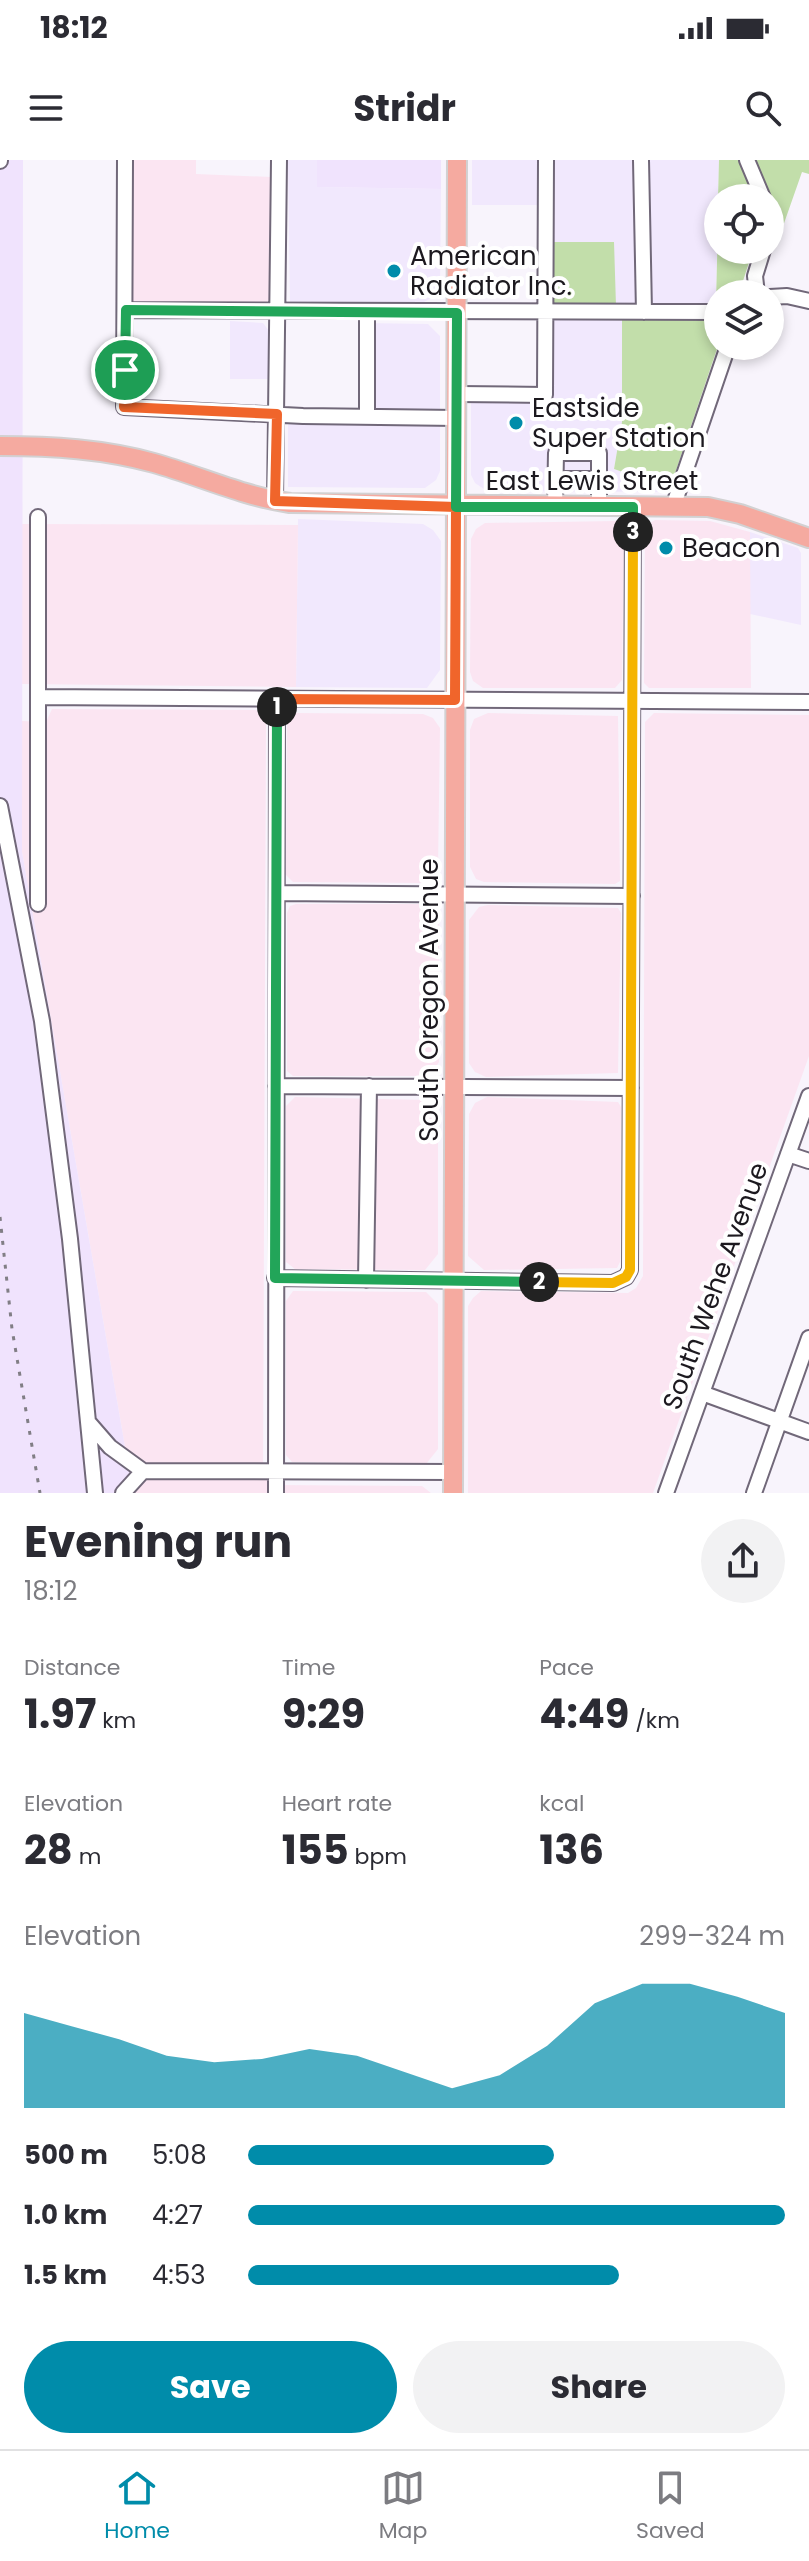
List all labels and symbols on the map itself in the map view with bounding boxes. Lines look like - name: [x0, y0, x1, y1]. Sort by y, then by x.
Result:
- place label: American Radiator Inc.: [410, 238, 572, 304]
- marker: American Radiator Inc.: [385, 262, 403, 280]
- pin: [91, 336, 159, 404]
- place label: Eastside Super Station: [532, 390, 706, 456]
- marker: Eastside Super Station: [507, 414, 525, 432]
- street label: East Lewis Street: [486, 463, 698, 499]
- pin: 3: [613, 512, 653, 552]
- place label: Beacon: [682, 530, 781, 566]
- marker: Beacon: [657, 539, 675, 557]
- pin: 1: [257, 687, 297, 727]
- street label: South Oregon Avenue: [411, 858, 447, 1142]
- street label: South Wehe Avenue: [654, 1157, 776, 1415]
- pin: 2: [519, 1262, 559, 1302]

